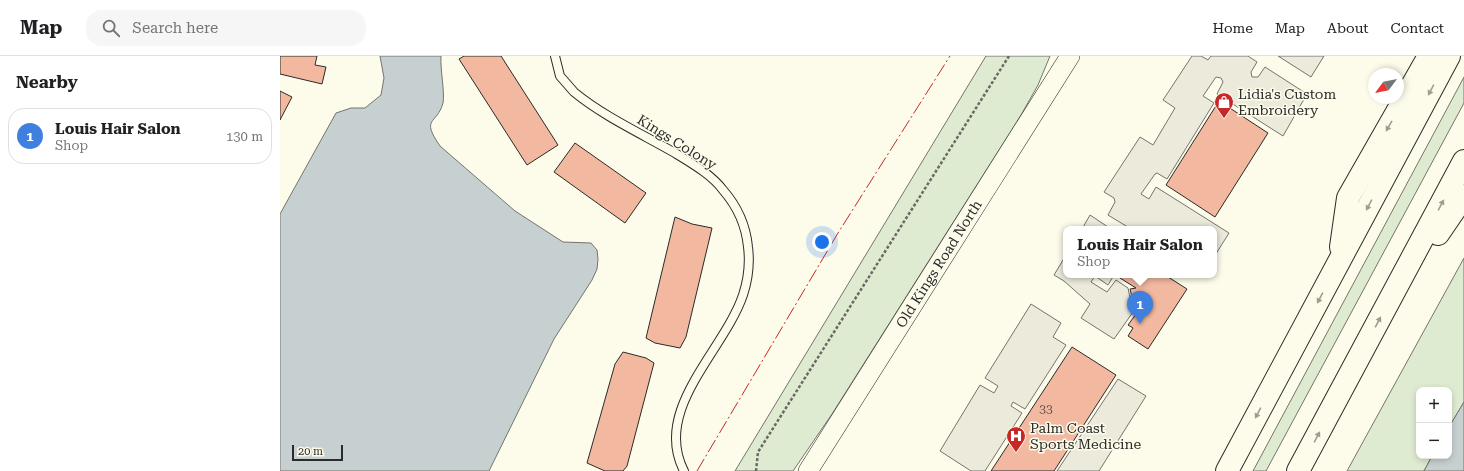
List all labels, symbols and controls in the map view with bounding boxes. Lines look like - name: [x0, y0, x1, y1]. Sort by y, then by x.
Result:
- search box: [86, 10, 366, 46]
- text: Map: [20, 16, 62, 39]
- icon: search: [100, 17, 122, 39]
- text: Search here: [132, 19, 218, 37]
- text: Home: [1212, 20, 1253, 36]
- text: Map: [1275, 20, 1305, 36]
- text: About: [1327, 20, 1369, 36]
- text: Contact: [1391, 20, 1444, 36]
- north arrow: [1368, 68, 1404, 104]
- text: Nearby: [16, 72, 78, 92]
- one-way arrow: [1427, 85, 1434, 96]
- place label: Lidia's Custom Embroidery: [1238, 86, 1336, 118]
- shop icon: Lidia's Custom Embroidery: [1213, 91, 1235, 119]
- street label: Kings Colony: [634, 111, 720, 173]
- text: Louis Hair Salon: [55, 120, 181, 138]
- one-way arrow: [1386, 120, 1393, 132]
- text: 1: [26, 129, 34, 144]
- text: 130 m: [226, 129, 263, 144]
- text: Shop: [55, 138, 88, 153]
- street label: Old Kings Road North: [893, 197, 985, 331]
- one-way arrow: [1366, 199, 1373, 211]
- one-way arrow: [1437, 199, 1444, 211]
- popup: [1063, 226, 1217, 278]
- your location: [812, 232, 832, 252]
- text: Louis Hair Salon: [1077, 236, 1203, 254]
- text: Shop: [1077, 254, 1110, 269]
- pin: 1: [1127, 291, 1153, 324]
- one-way arrow: [1316, 292, 1323, 304]
- one-way arrow: [1375, 316, 1381, 328]
- map controls: [1416, 387, 1452, 459]
- button: +: [1416, 387, 1452, 423]
- house number: 33: [1039, 402, 1053, 416]
- one-way arrow: [1255, 407, 1261, 419]
- place label: Palm Coast Sports Medicine: [1030, 420, 1142, 452]
- button: −: [1416, 423, 1452, 459]
- hospital icon: Palm Coast Sports Medicine: [1005, 425, 1027, 453]
- one-way arrow: [1313, 431, 1320, 442]
- scale bar: [292, 443, 343, 462]
- text: 20 m: [298, 445, 323, 458]

